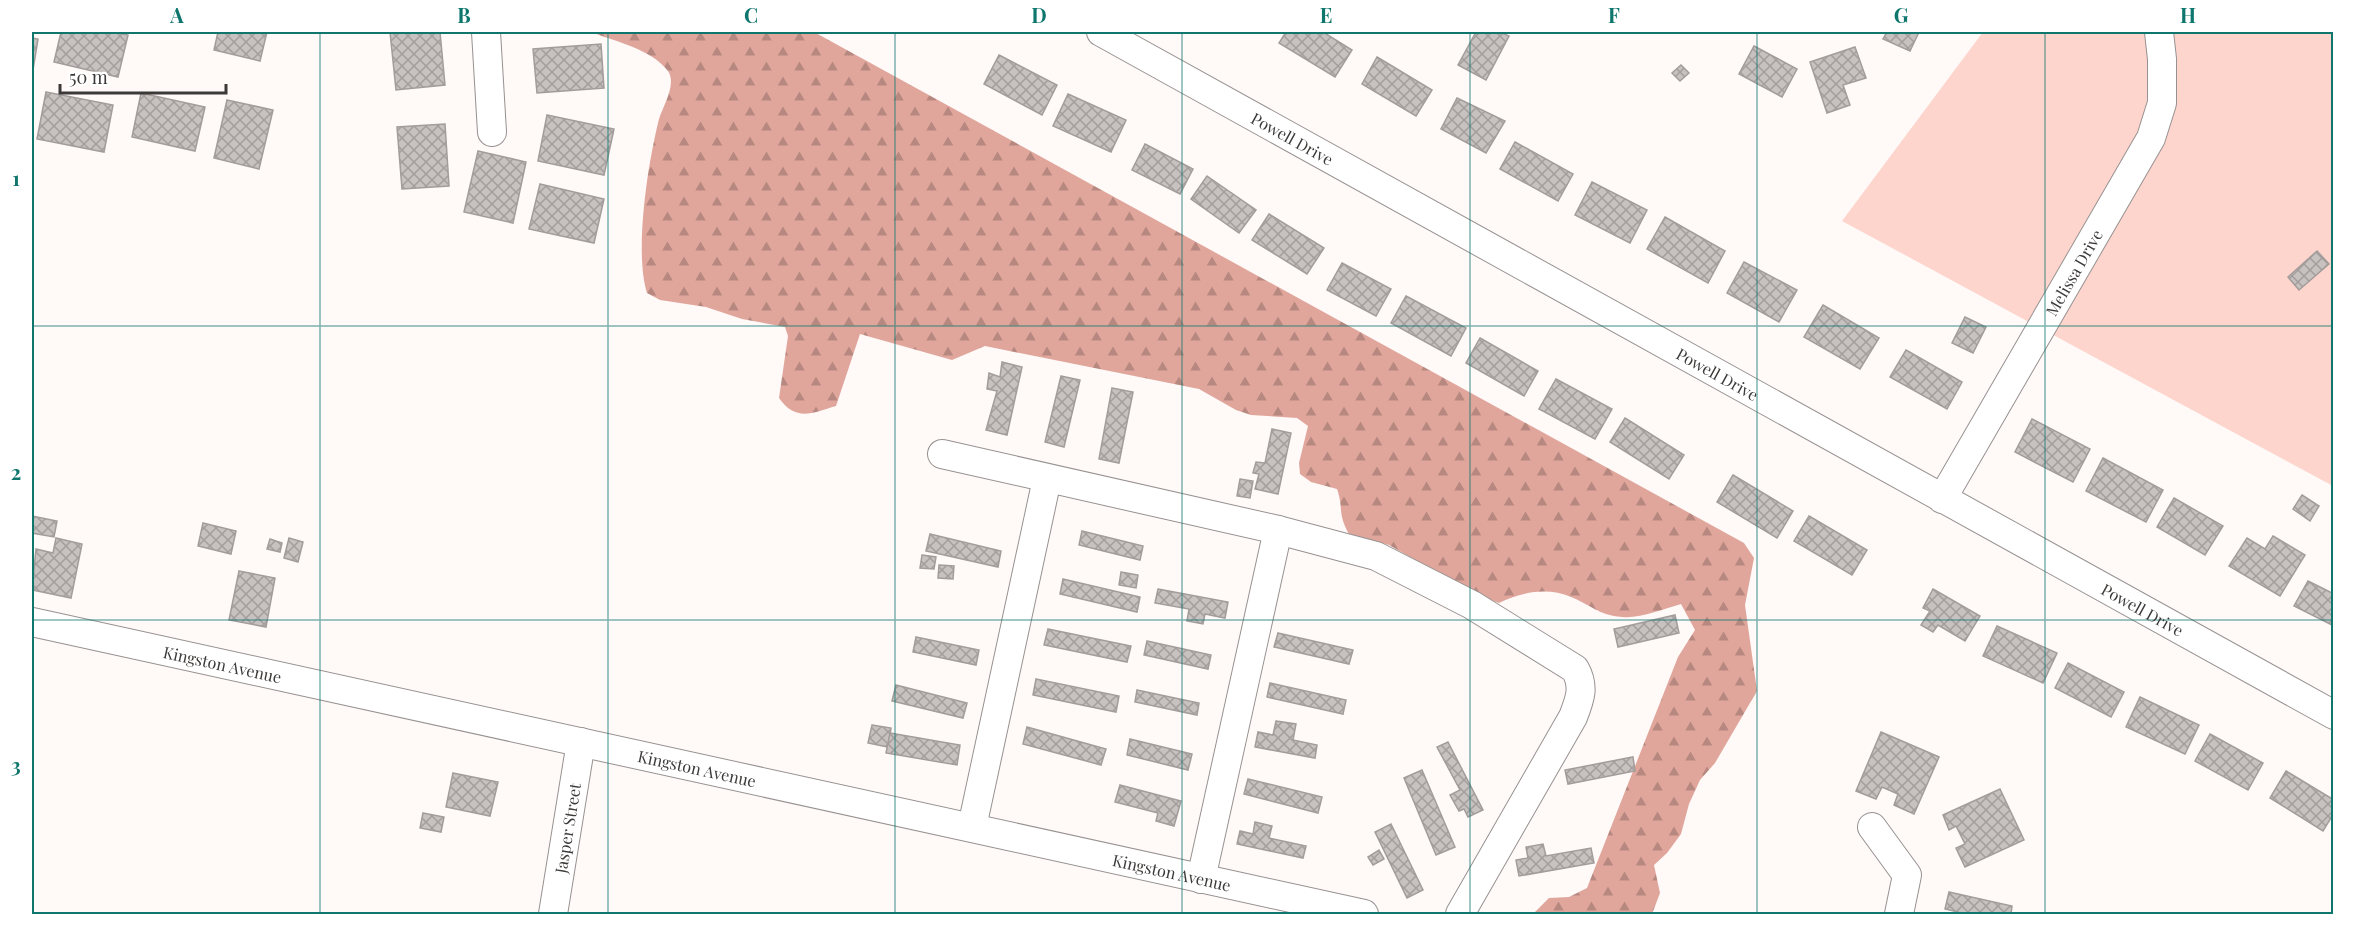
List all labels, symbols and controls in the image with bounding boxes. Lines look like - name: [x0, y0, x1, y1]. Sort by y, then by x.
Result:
- text: A: [169, 1, 184, 28]
- text: B: [457, 1, 471, 28]
- text: C: [744, 1, 758, 28]
- text: D: [1031, 1, 1047, 28]
- text: E: [1320, 1, 1332, 28]
- text: F: [1608, 1, 1620, 28]
- text: G: [1894, 1, 1909, 28]
- text: H: [2180, 1, 2196, 28]
- scale bar: [60, 57, 226, 95]
- text: 50 m: [69, 65, 108, 89]
- street label: Powell Drive: [1248, 107, 1337, 169]
- text: 1: [12, 164, 20, 191]
- street label: Melissa Drive: [2040, 225, 2106, 319]
- street label: Powell Drive: [1673, 343, 1762, 405]
- text: 2: [11, 458, 21, 485]
- street label: Powell Drive: [2098, 578, 2188, 640]
- street label: Kingston Avenue: [161, 641, 284, 687]
- street label: Kingston Avenue: [636, 745, 758, 791]
- text: 3: [11, 751, 21, 778]
- street label: Jasper Street: [549, 781, 585, 876]
- street label: Kingston Avenue: [1111, 849, 1233, 895]

